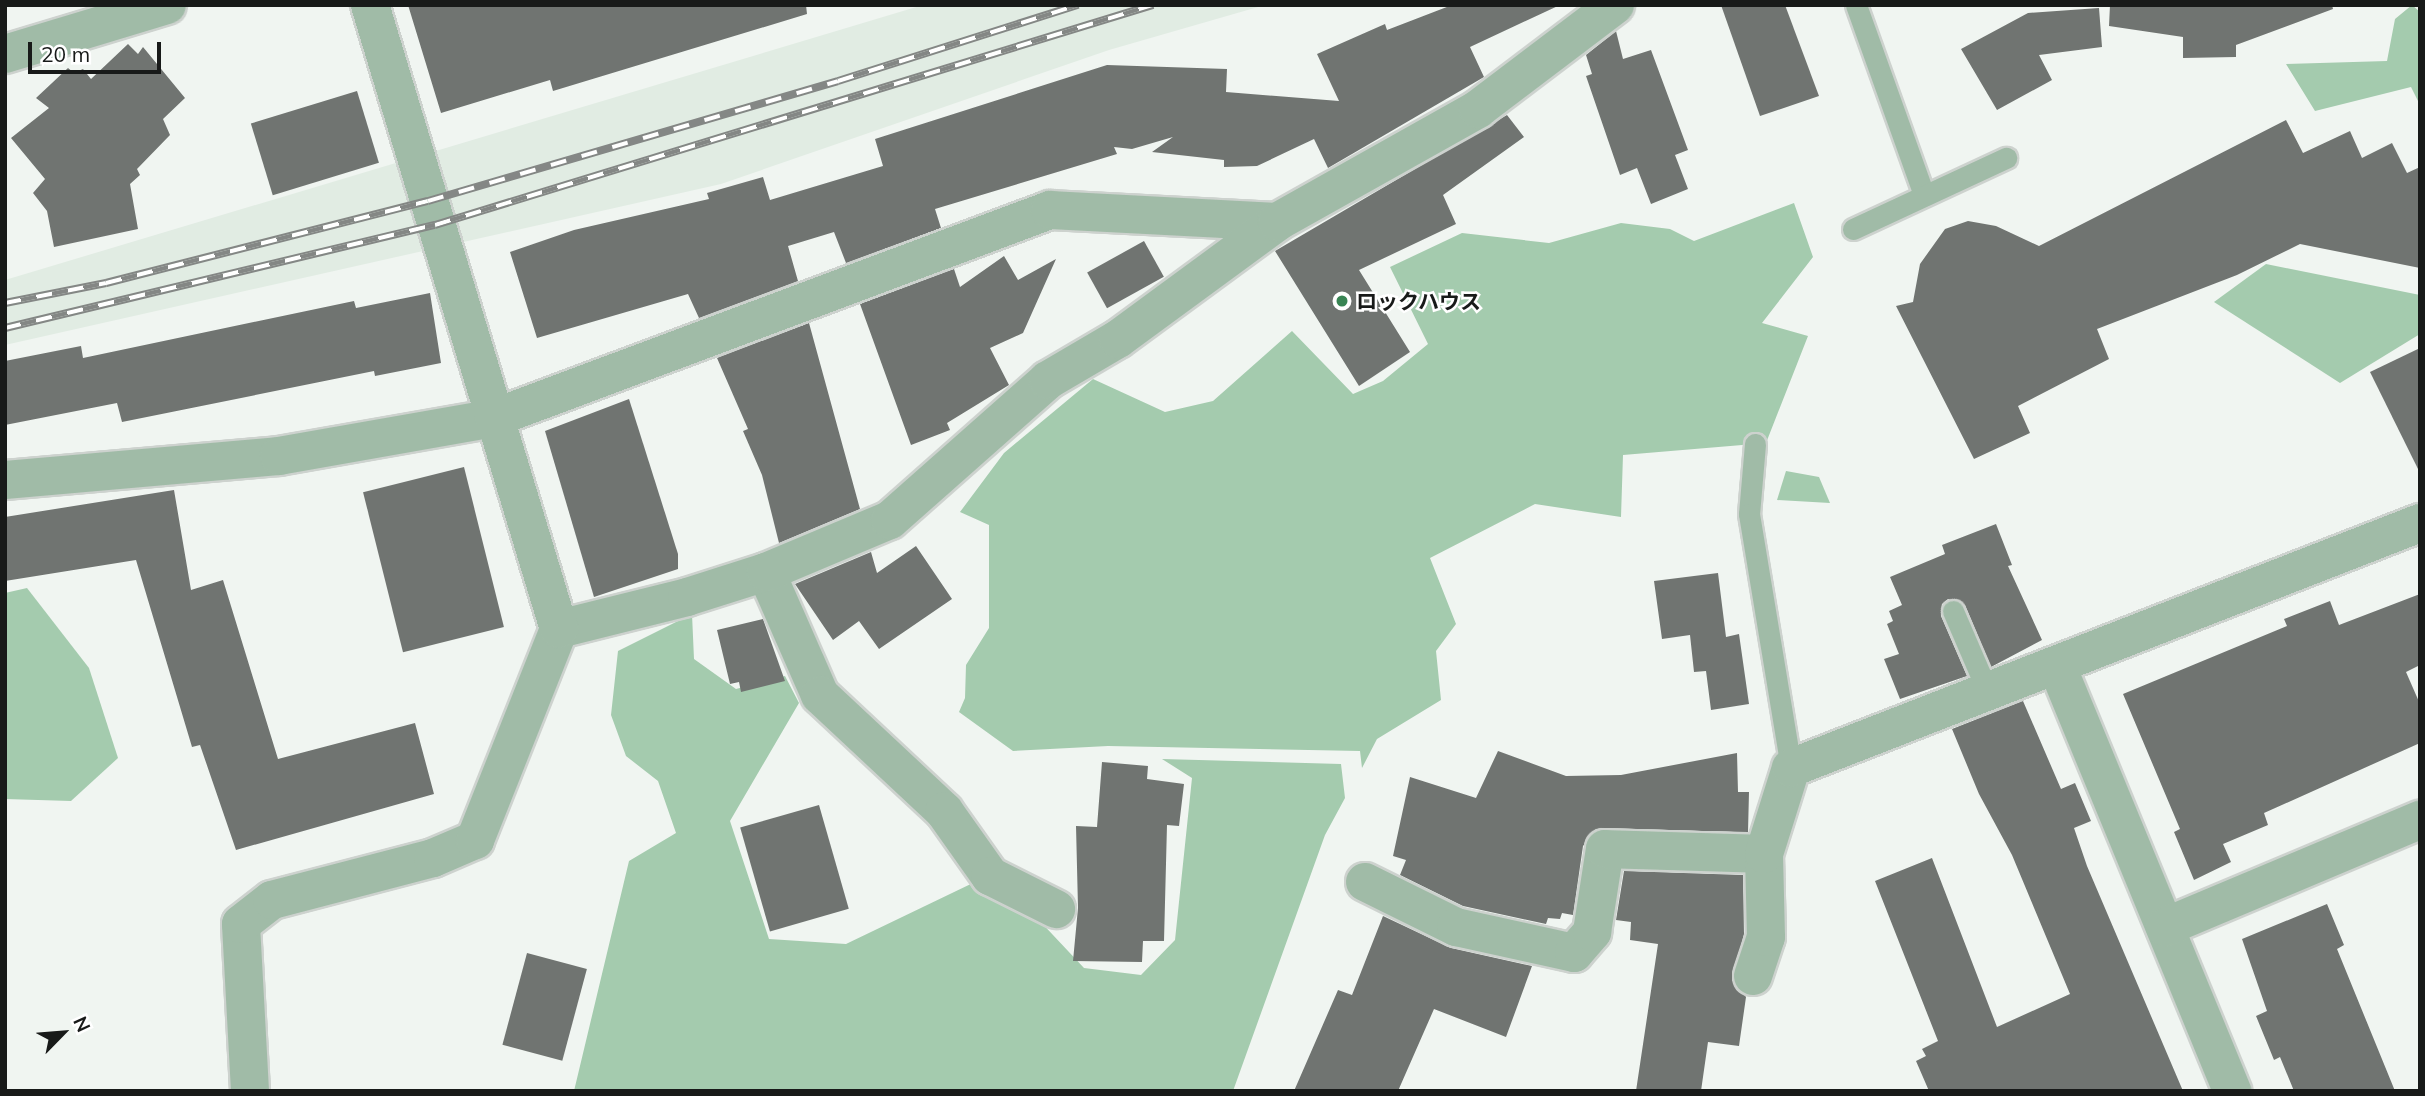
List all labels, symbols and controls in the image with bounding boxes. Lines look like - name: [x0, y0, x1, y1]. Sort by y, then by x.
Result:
- scale bar: [32, 28, 164, 72]
- text: 20 m: [41, 41, 90, 67]
- place label: ロックハウス: [1356, 288, 1482, 314]
- marker: ロックハウス: [1334, 293, 1350, 309]
- north arrow: [28, 998, 98, 1068]
- text: N: [68, 1013, 96, 1036]

